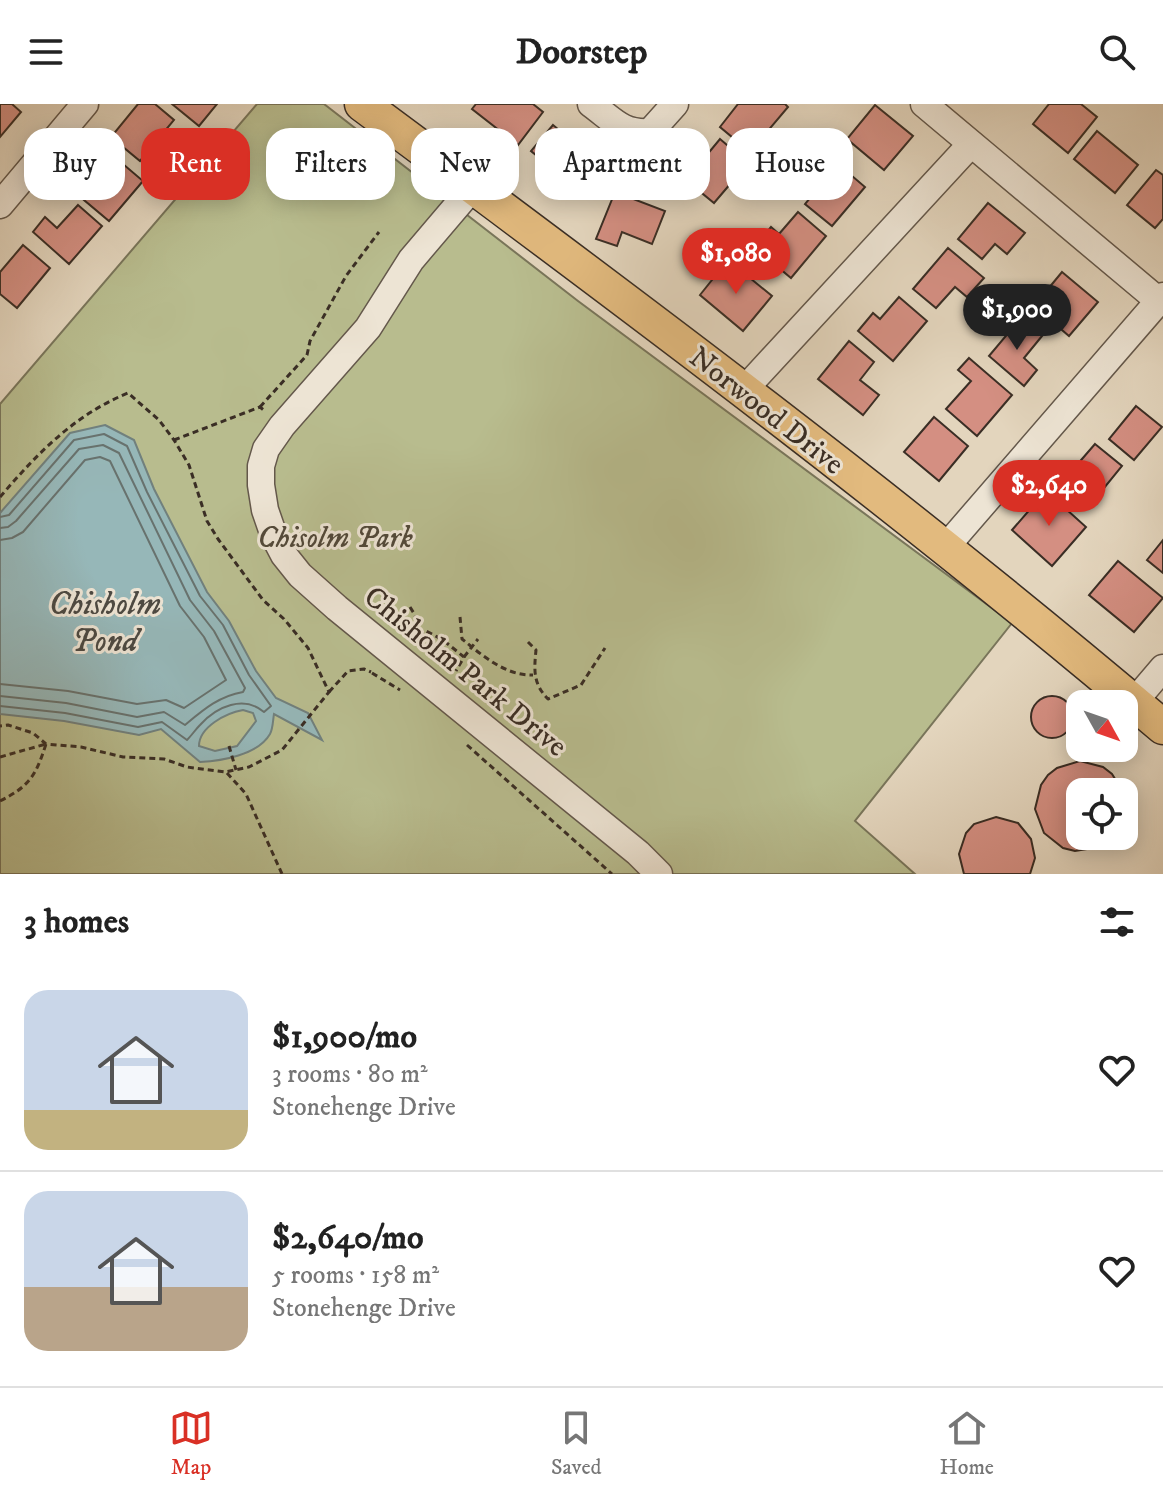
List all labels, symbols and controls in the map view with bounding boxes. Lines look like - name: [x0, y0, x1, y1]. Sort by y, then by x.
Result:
- icon: menu: [24, 30, 68, 74]
- text: Doorstep: [516, 30, 647, 75]
- icon: search: [1095, 30, 1139, 74]
- chip: Buy: [24, 128, 125, 200]
- chip: Rent: [141, 128, 250, 200]
- chip: Filters: [266, 128, 395, 200]
- chip: New: [411, 128, 519, 200]
- chip: Apartment: [535, 128, 710, 200]
- chip: House: [726, 128, 853, 200]
- pin: $1,080: [671, 228, 801, 296]
- text: $1,080: [700, 237, 772, 270]
- pin: $1,900: [952, 284, 1082, 352]
- text: $1,900: [981, 293, 1053, 326]
- street label: Norwood Drive: [681, 339, 851, 483]
- pin: $2,640: [984, 460, 1114, 528]
- text: $2,640: [1011, 469, 1087, 502]
- park label: Chisolm Park: [257, 520, 413, 557]
- street label: Chisholm Park Drive: [356, 579, 574, 765]
- water label: Chisholm Pond: [49, 585, 161, 662]
- north arrow: [1066, 690, 1138, 762]
- map controls: [1066, 690, 1138, 850]
- button: locate: [1066, 778, 1138, 850]
- icon: filters: [1095, 900, 1139, 944]
- text: 3 homes: [24, 901, 129, 943]
- text: $1,900/mo: [272, 1016, 417, 1058]
- icon: home: [88, 1022, 184, 1118]
- icon: heart: [1095, 1048, 1139, 1092]
- text: 3 rooms · 80 m²: [272, 1058, 428, 1091]
- text: Stonehenge Drive: [272, 1091, 456, 1124]
- text: $2,640/mo: [272, 1217, 424, 1259]
- icon: home: [88, 1223, 184, 1319]
- icon: heart: [1095, 1249, 1139, 1293]
- text: 5 rooms · 158 m²: [272, 1259, 439, 1292]
- text: Stonehenge Drive: [272, 1292, 456, 1325]
- tab: Map: [169, 1406, 213, 1481]
- tab: Saved: [551, 1406, 602, 1481]
- tab: Home: [940, 1406, 994, 1481]

